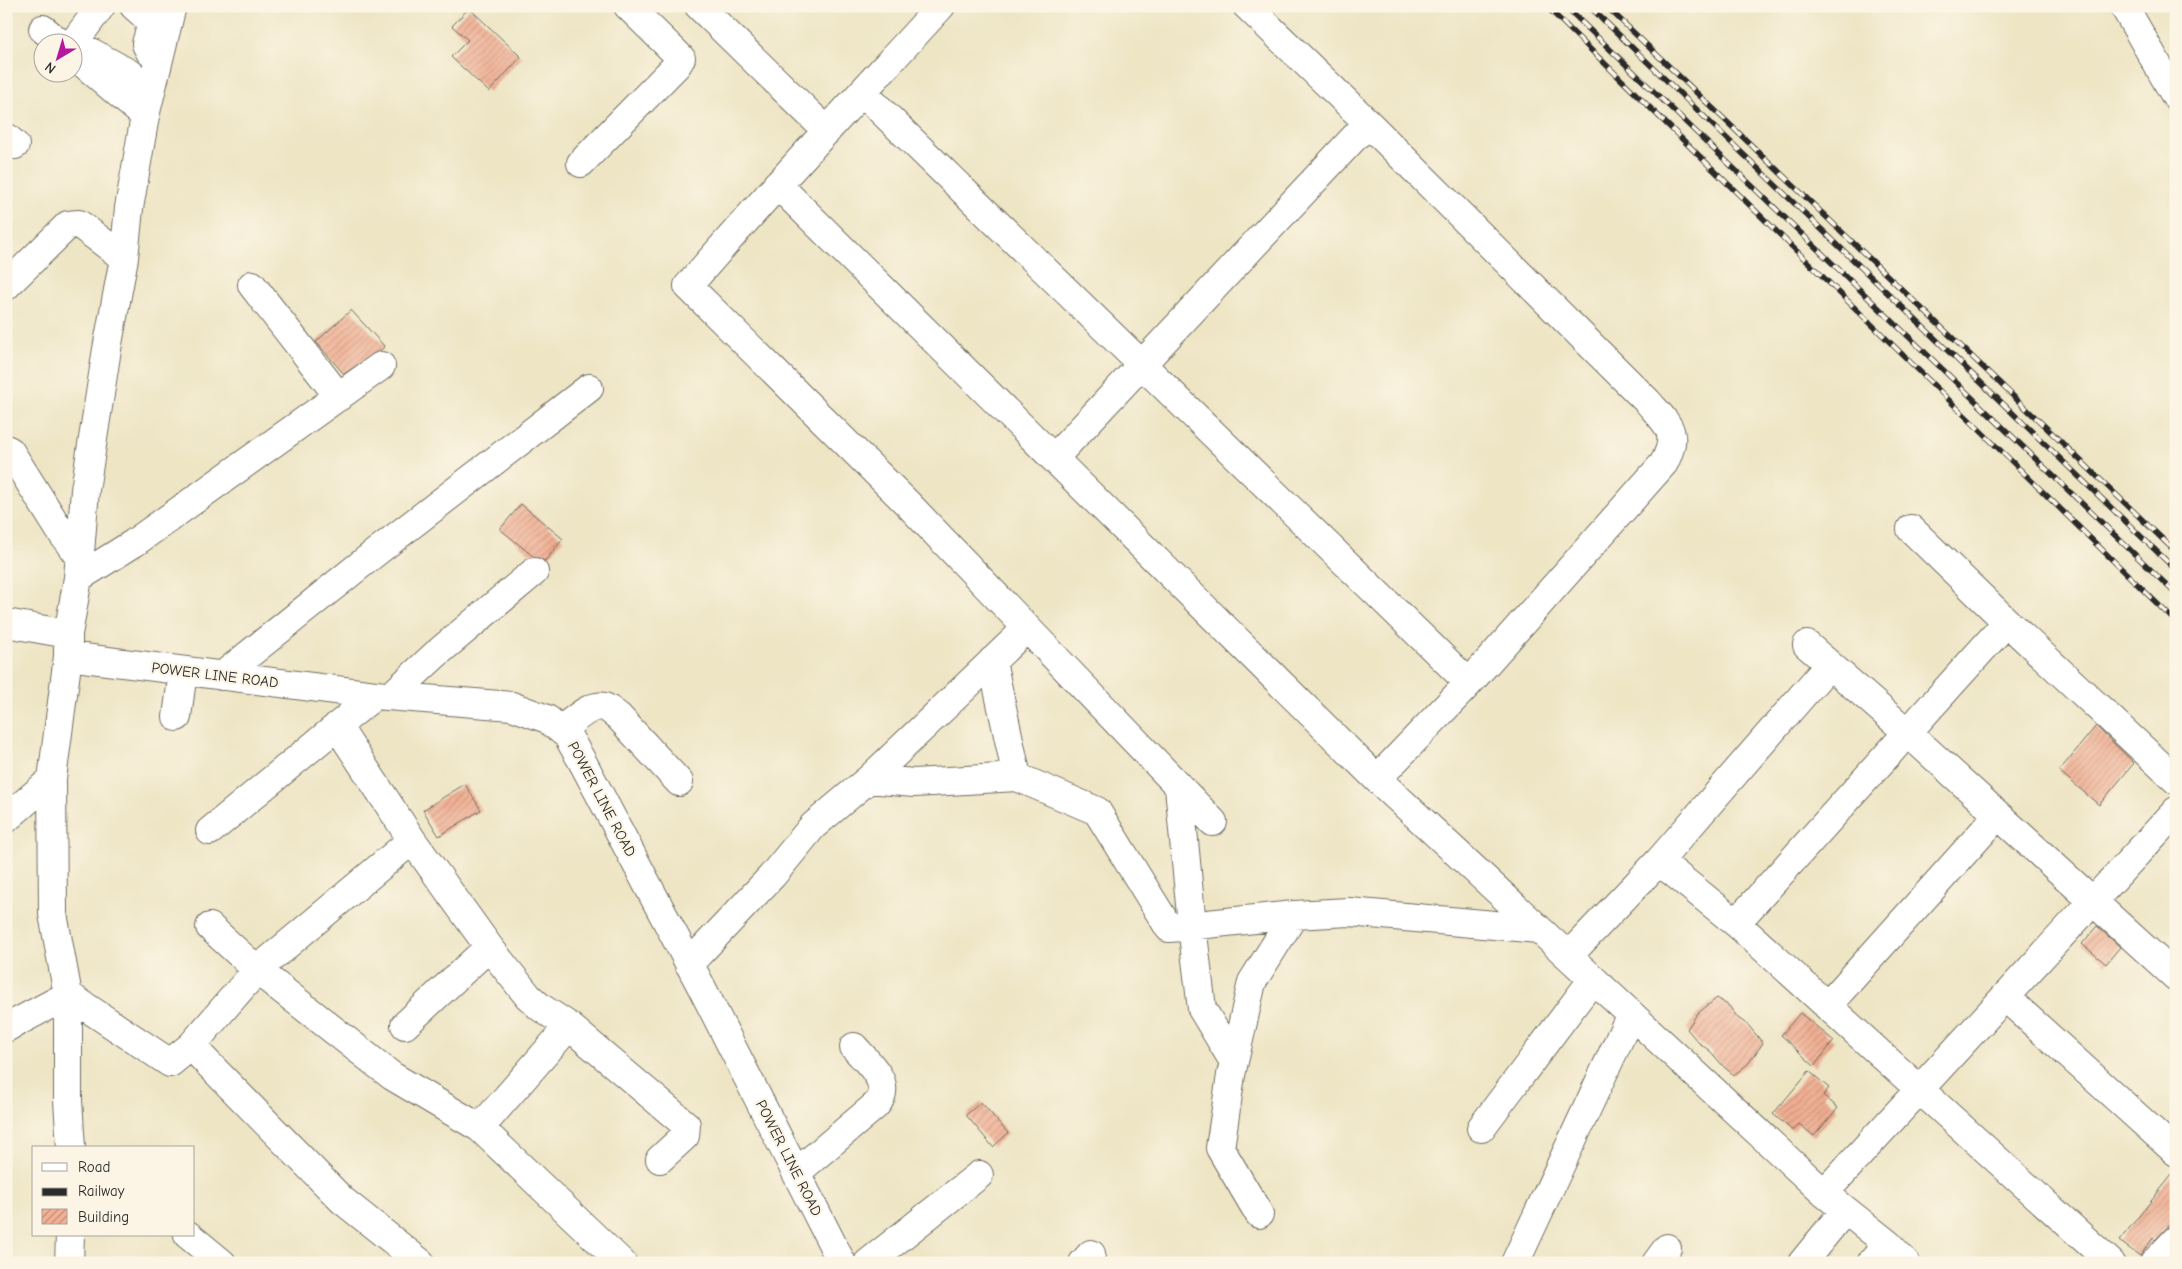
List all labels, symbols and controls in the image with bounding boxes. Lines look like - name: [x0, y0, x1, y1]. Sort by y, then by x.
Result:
- north arrow: [32, 32, 82, 82]
- text: N: [41, 58, 59, 77]
- street label: POWER LINE ROAD: [151, 658, 279, 692]
- street label: POWER LINE ROAD: [564, 738, 640, 860]
- street label: POWER LINE ROAD: [752, 1097, 826, 1219]
- legend: [32, 1146, 195, 1236]
- text: Road: [78, 1158, 110, 1176]
- text: Railway: [78, 1182, 125, 1200]
- text: Building: [78, 1208, 129, 1226]

